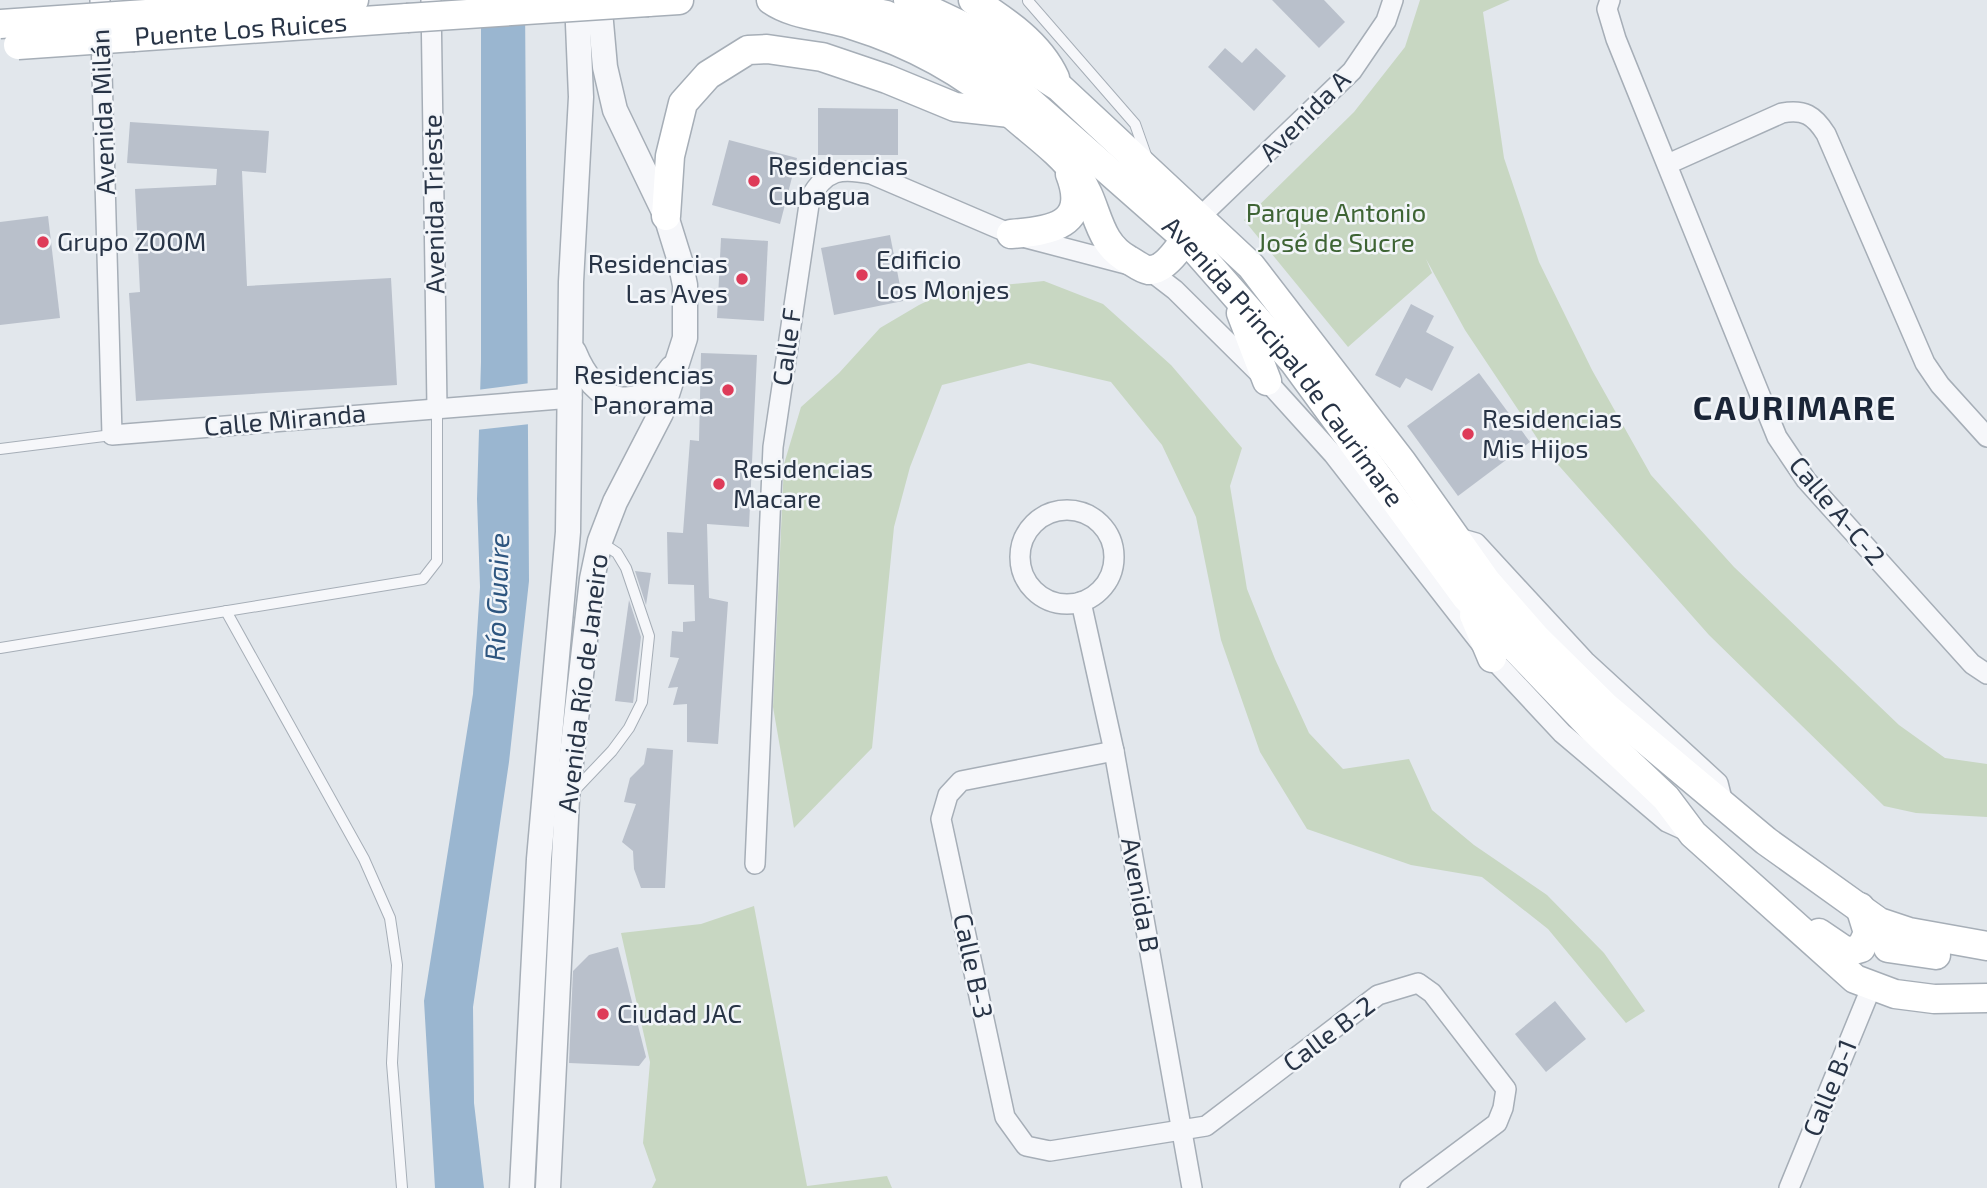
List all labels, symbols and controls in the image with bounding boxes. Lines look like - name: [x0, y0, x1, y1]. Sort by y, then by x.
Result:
- street label: Puente Los Ruices: [133, 5, 348, 51]
- street label: Avenida Milán: [83, 28, 120, 196]
- street label: Avenida A: [1252, 63, 1356, 167]
- street label: Avenida Trieste: [415, 114, 450, 294]
- place label: Residencias Cubagua: [768, 149, 908, 210]
- marker: Residencias Cubagua: [746, 173, 762, 189]
- park label: Parque Antonio José de Sucre: [1246, 196, 1426, 257]
- street label: Avenida Principal de Caurimare: [1157, 209, 1411, 512]
- place label: Grupo ZOOM: [57, 225, 206, 256]
- marker: Grupo ZOOM: [35, 234, 51, 250]
- place label: Edificio Los Monjes: [876, 243, 1009, 304]
- place label: Residencias Las Aves: [588, 247, 728, 308]
- marker: Edificio Los Monjes: [854, 267, 870, 283]
- marker: Residencias Las Aves: [734, 271, 750, 287]
- street label: Calle F: [765, 306, 806, 388]
- place label: Residencias Panorama: [574, 358, 714, 419]
- marker: Residencias Panorama: [720, 382, 736, 398]
- district label: CAURIMARE: [1693, 387, 1897, 427]
- street label: Calle Miranda: [203, 396, 367, 441]
- place label: Residencias Mis Hijos: [1482, 402, 1622, 463]
- marker: Residencias Mis Hijos: [1460, 426, 1476, 442]
- street label: Calle A-C-2: [1784, 449, 1893, 571]
- place label: Residencias Macare: [733, 452, 873, 513]
- marker: Residencias Macare: [711, 476, 727, 492]
- water label: Río Guaire: [477, 532, 515, 662]
- street label: Avenida Río de Janeiro: [550, 552, 613, 814]
- street label: Avenida B: [1116, 835, 1167, 954]
- street label: Calle B-3: [948, 910, 1001, 1021]
- street label: Calle B-2: [1276, 988, 1380, 1077]
- place label: Ciudad JAC: [617, 997, 742, 1028]
- marker: Ciudad JAC: [595, 1006, 611, 1022]
- street label: Calle B-1: [1795, 1035, 1862, 1140]

